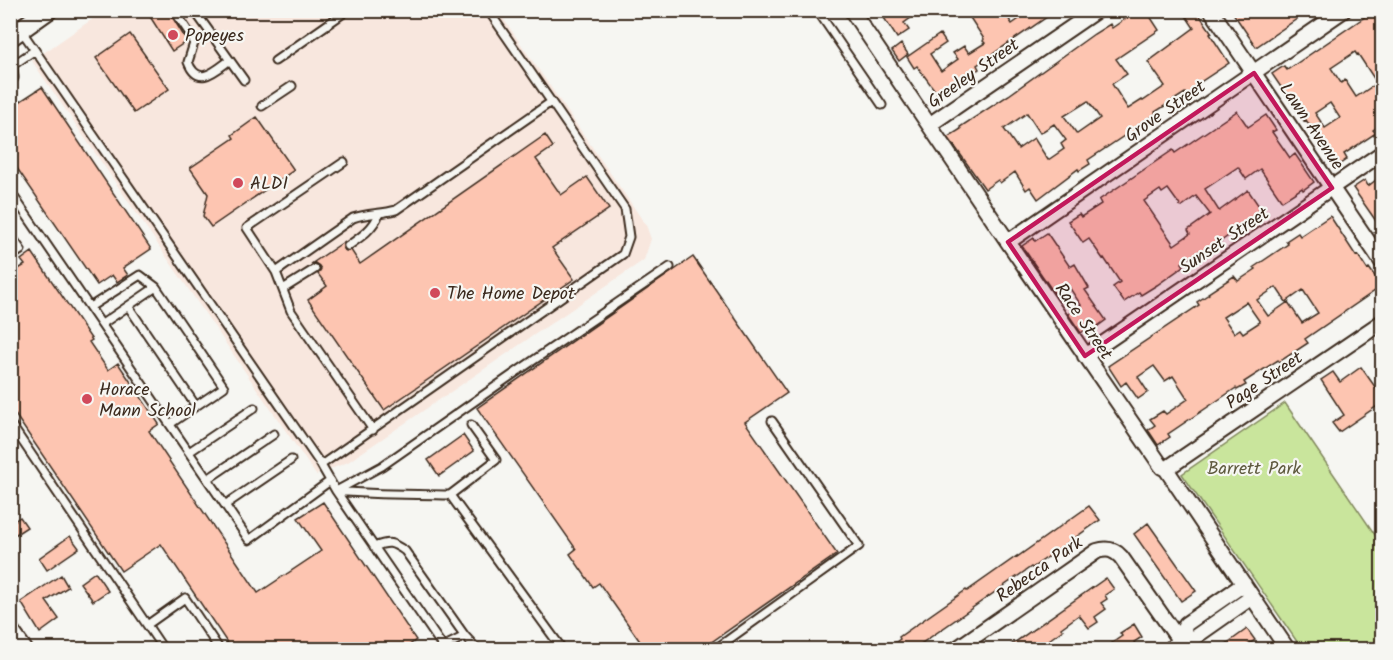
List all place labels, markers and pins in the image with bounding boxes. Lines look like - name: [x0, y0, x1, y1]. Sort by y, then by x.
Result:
- place label: Popeyes: [185, 22, 244, 51]
- marker: Popeyes: [166, 28, 180, 42]
- place label: ALDI: [250, 170, 288, 199]
- marker: ALDI: [231, 176, 245, 190]
- place label: The Home Depot: [447, 280, 576, 309]
- marker: The Home Depot: [428, 286, 442, 300]
- place label: Horace Mann School: [99, 376, 197, 426]
- marker: Horace Mann School: [80, 392, 94, 406]

